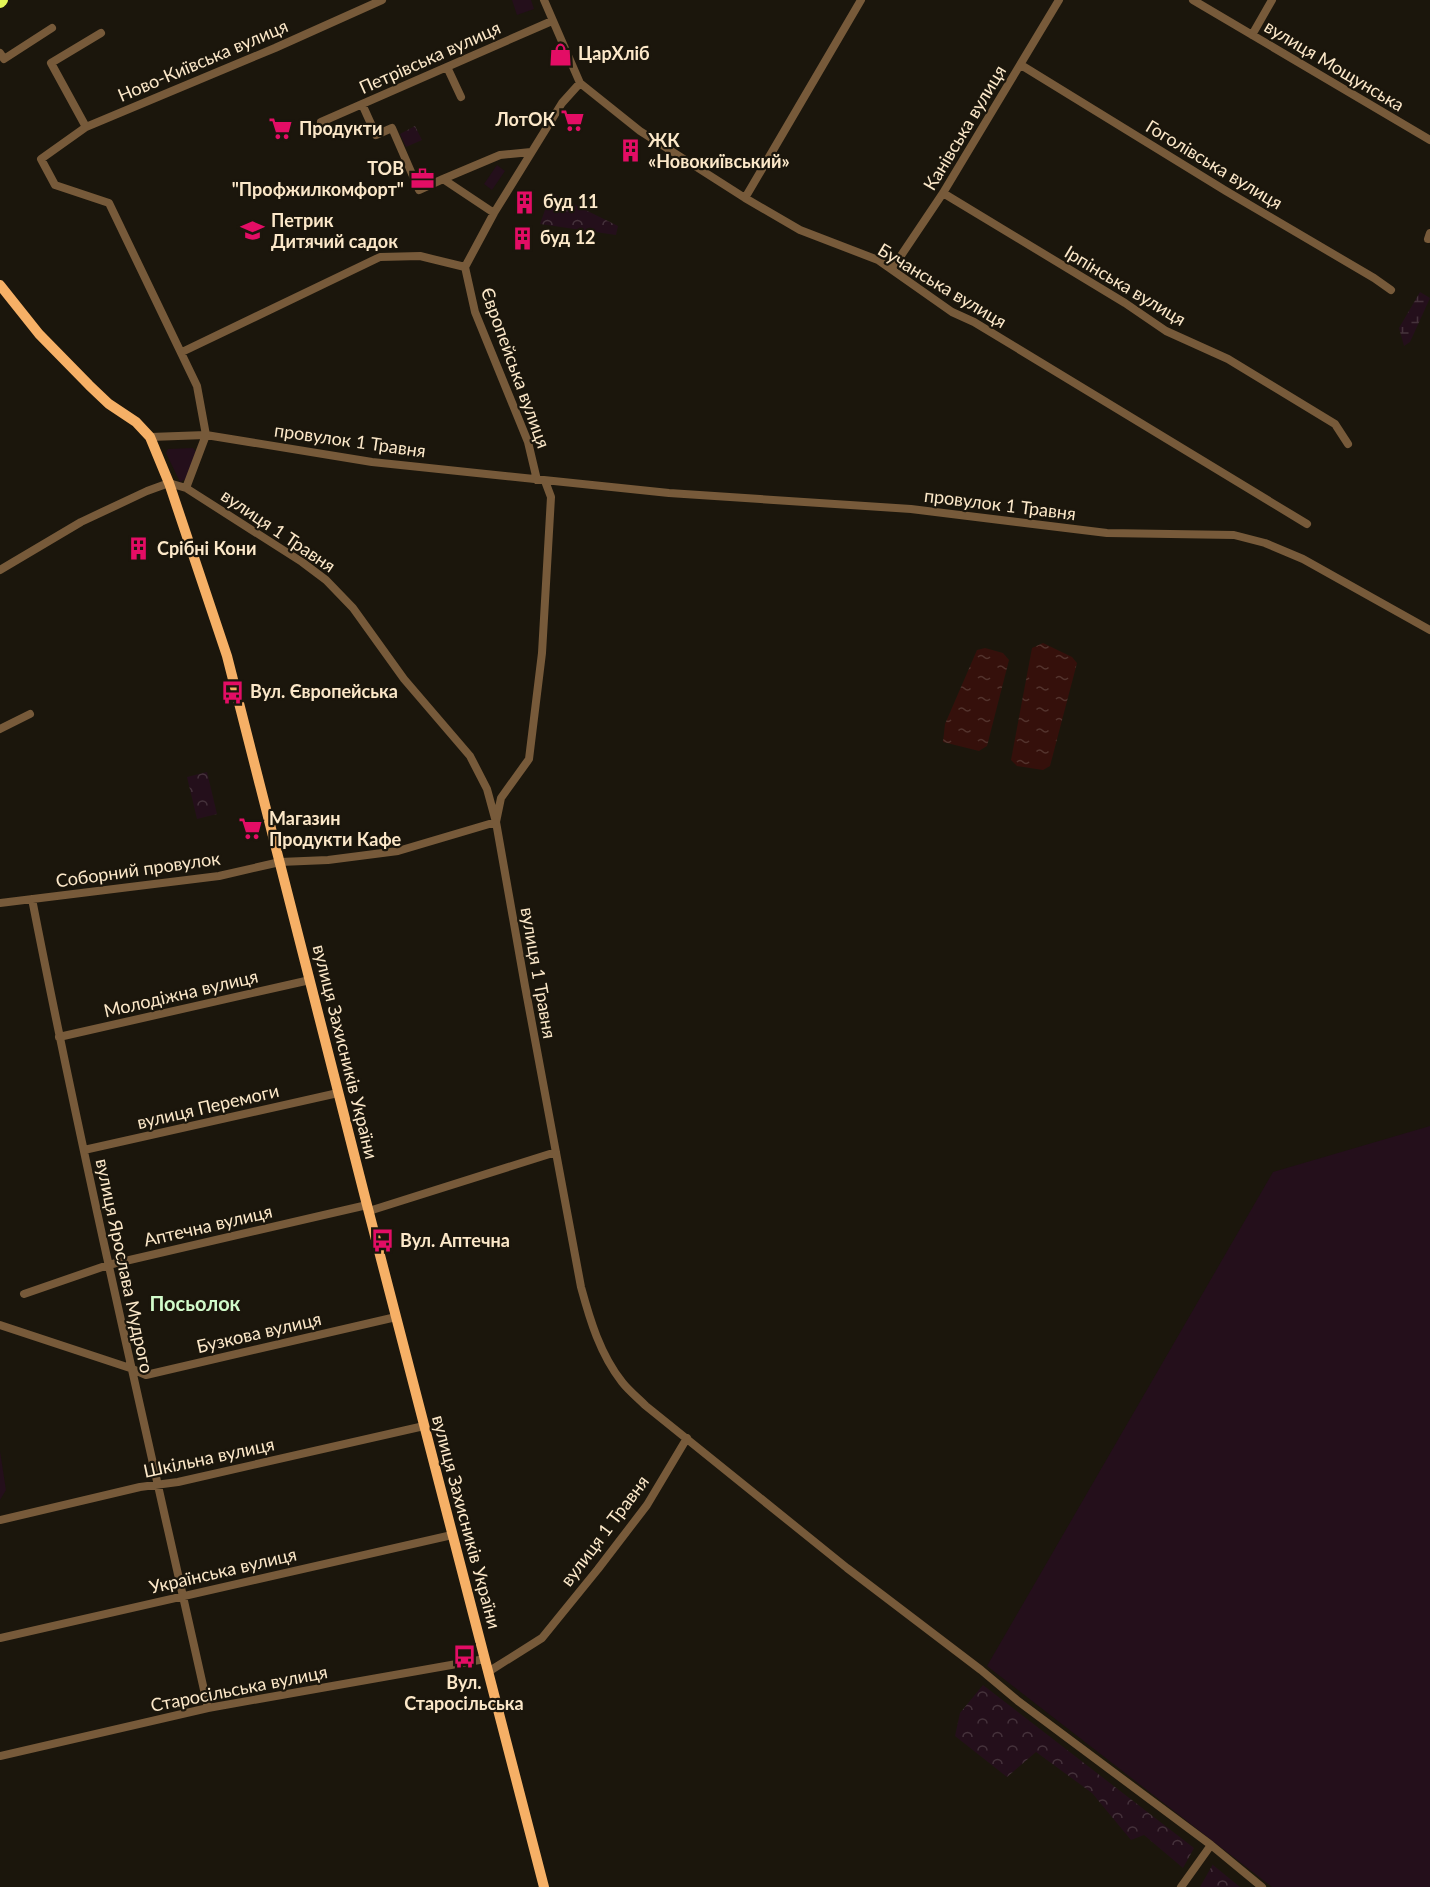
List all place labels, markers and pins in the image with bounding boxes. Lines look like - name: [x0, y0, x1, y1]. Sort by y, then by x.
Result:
- shop icon: ЦарХліб: [547, 41, 573, 67]
- place label: ЦарХліб: [578, 42, 650, 64]
- supermarket icon: ЛотОК: [560, 107, 586, 133]
- place label: ЛотОК: [495, 108, 555, 130]
- supermarket icon: Продукти: [268, 116, 294, 142]
- place label: Продукти: [299, 117, 383, 139]
- place label: ЖК «Новокиївський»: [648, 129, 790, 172]
- building icon: ЖК «Новокиївський»: [617, 138, 643, 164]
- place label: ТОВ "Профжилкомфорт": [232, 157, 404, 200]
- office icon: ТОВ "Профжилкомфорт": [409, 166, 435, 192]
- building icon: буд 11: [512, 189, 538, 215]
- place label: буд 11: [543, 190, 599, 212]
- place label: Петрик Дитячий садок: [271, 209, 398, 252]
- school or university icon: Петрик Дитячий садок: [240, 218, 266, 244]
- building icon: буд 12: [509, 225, 535, 251]
- place label: буд 12: [540, 226, 596, 248]
- building icon: Срібні Кони: [126, 536, 152, 562]
- place label: Срібні Кони: [157, 537, 256, 559]
- bus stop icon: Вул. Європейська: [219, 679, 245, 705]
- place label: Вул. Європейська: [250, 680, 398, 702]
- place label: Магазин Продукти Кафе: [269, 807, 402, 850]
- supermarket icon: Магазин Продукти Кафе: [238, 816, 264, 842]
- bus stop icon: Вул. Аптечна: [369, 1228, 395, 1254]
- place label: Вул. Аптечна: [400, 1229, 510, 1251]
- bus stop icon: Вул. Старосільська: [451, 1644, 477, 1670]
- place label: Вул. Старосільська: [404, 1671, 524, 1714]

